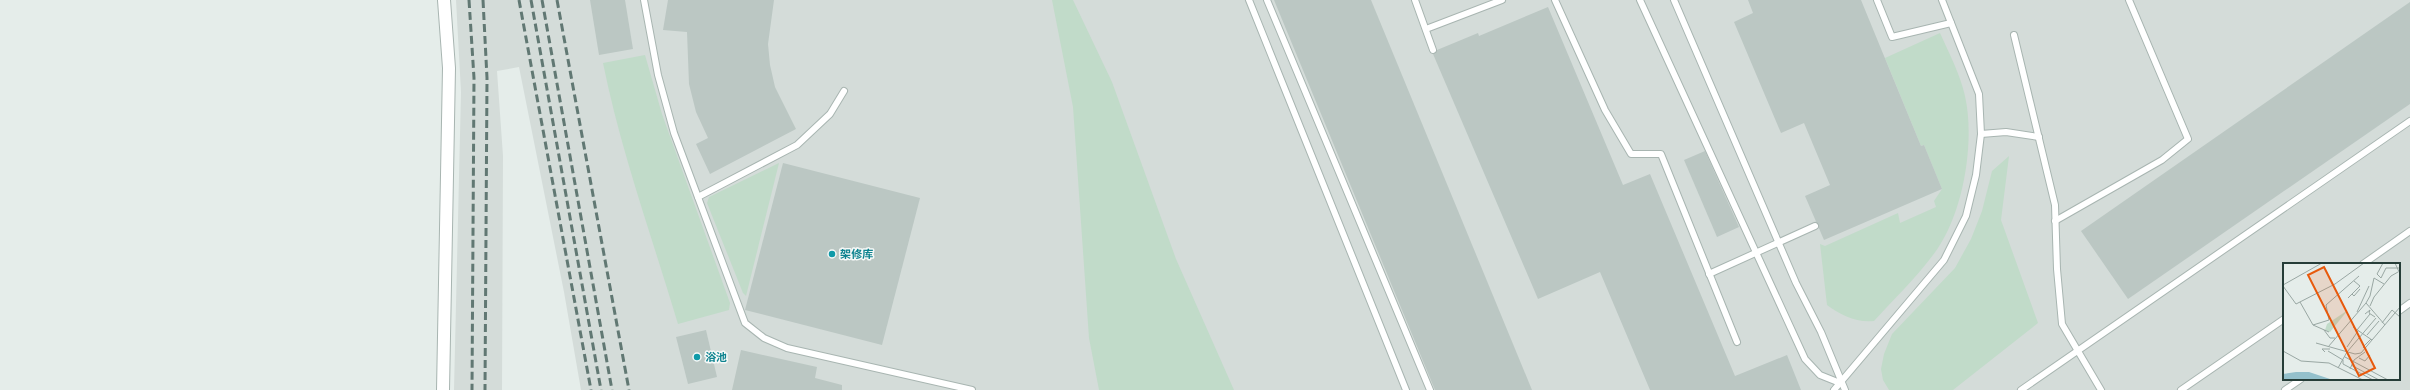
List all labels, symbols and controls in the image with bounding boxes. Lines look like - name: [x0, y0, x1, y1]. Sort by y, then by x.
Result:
- place label: 架修库: [840, 248, 873, 260]
- marker: 架修库: [827, 249, 837, 259]
- inset map: [2283, 263, 2400, 380]
- place label: 浴池: [705, 351, 727, 363]
- marker: 浴池: [692, 352, 702, 362]

